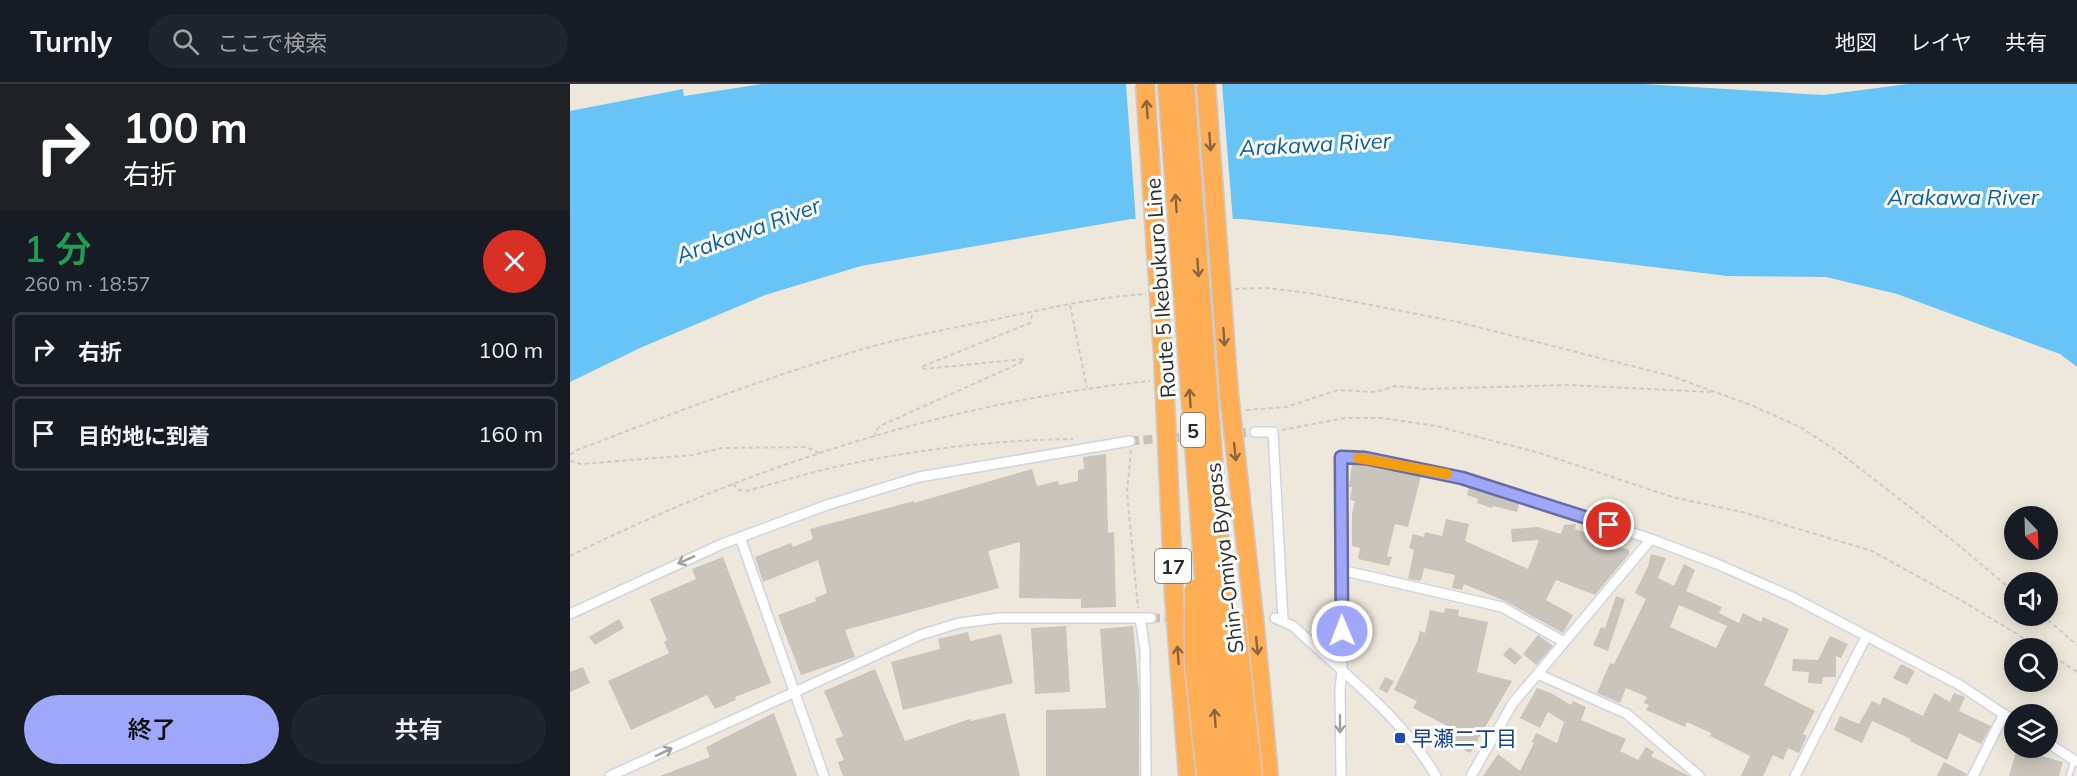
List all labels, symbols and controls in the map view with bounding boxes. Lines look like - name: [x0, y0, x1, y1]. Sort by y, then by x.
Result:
- search box: [148, 14, 568, 68]
- text: Turnly: [30, 24, 112, 59]
- icon: search: [169, 25, 202, 58]
- text: ここで検索: [217, 29, 327, 57]
- text: 地図: [1835, 29, 1877, 55]
- text: レイヤ: [1910, 29, 1972, 55]
- text: 共有: [2005, 29, 2047, 55]
- one-way arrow: [1141, 99, 1152, 119]
- text: 100 m: [123, 101, 248, 154]
- icon: right: [24, 108, 102, 186]
- water label: Arakawa River: [1238, 126, 1392, 162]
- one-way arrow: [1205, 132, 1216, 152]
- text: 右折: [123, 157, 177, 191]
- street label: Route 5 Ikebukuro Line: [1139, 177, 1181, 399]
- water label: Arakawa River: [1886, 183, 2040, 211]
- water label: Arakawa River: [671, 191, 825, 269]
- one-way arrow: [1170, 194, 1181, 214]
- text: 1 分: [24, 226, 91, 271]
- button: close: [483, 230, 546, 293]
- one-way arrow: [1193, 258, 1204, 277]
- text: 260 m · 18:57: [24, 271, 150, 296]
- one-way arrow: [1219, 326, 1230, 346]
- icon: right: [27, 333, 60, 366]
- text: 100 m: [478, 336, 543, 364]
- text: 右折: [78, 338, 122, 366]
- one-way arrow: [1185, 388, 1196, 408]
- road number: 5: [1181, 413, 1205, 447]
- icon: arrive: [27, 417, 60, 450]
- text: 160 m: [478, 420, 543, 448]
- text: 目的地に到着: [78, 422, 210, 450]
- one-way arrow: [1229, 442, 1240, 462]
- street label: Shin-Omiya Bypass: [1199, 461, 1249, 655]
- pin: [1583, 499, 1634, 550]
- north arrow: [2004, 506, 2058, 560]
- map controls: [2004, 506, 2058, 758]
- icon: arrive: [1592, 508, 1625, 541]
- road number: 17: [1155, 549, 1191, 583]
- one-way arrow: [678, 555, 696, 566]
- button: sound: [2004, 572, 2058, 626]
- position arrow: [1310, 599, 1374, 663]
- one-way arrow: [1252, 636, 1263, 656]
- button: search: [2004, 638, 2058, 692]
- one-way arrow: [1173, 645, 1184, 665]
- button: 終了: [24, 695, 279, 764]
- button: 共有: [291, 695, 546, 764]
- button: layers: [2004, 704, 2058, 758]
- one-way arrow: [1209, 708, 1220, 728]
- one-way arrow: [1334, 713, 1346, 733]
- place label: 早瀬二丁目: [1412, 725, 1517, 751]
- marker: 早瀬二丁目: [1393, 731, 1407, 745]
- one-way arrow: [654, 745, 672, 757]

